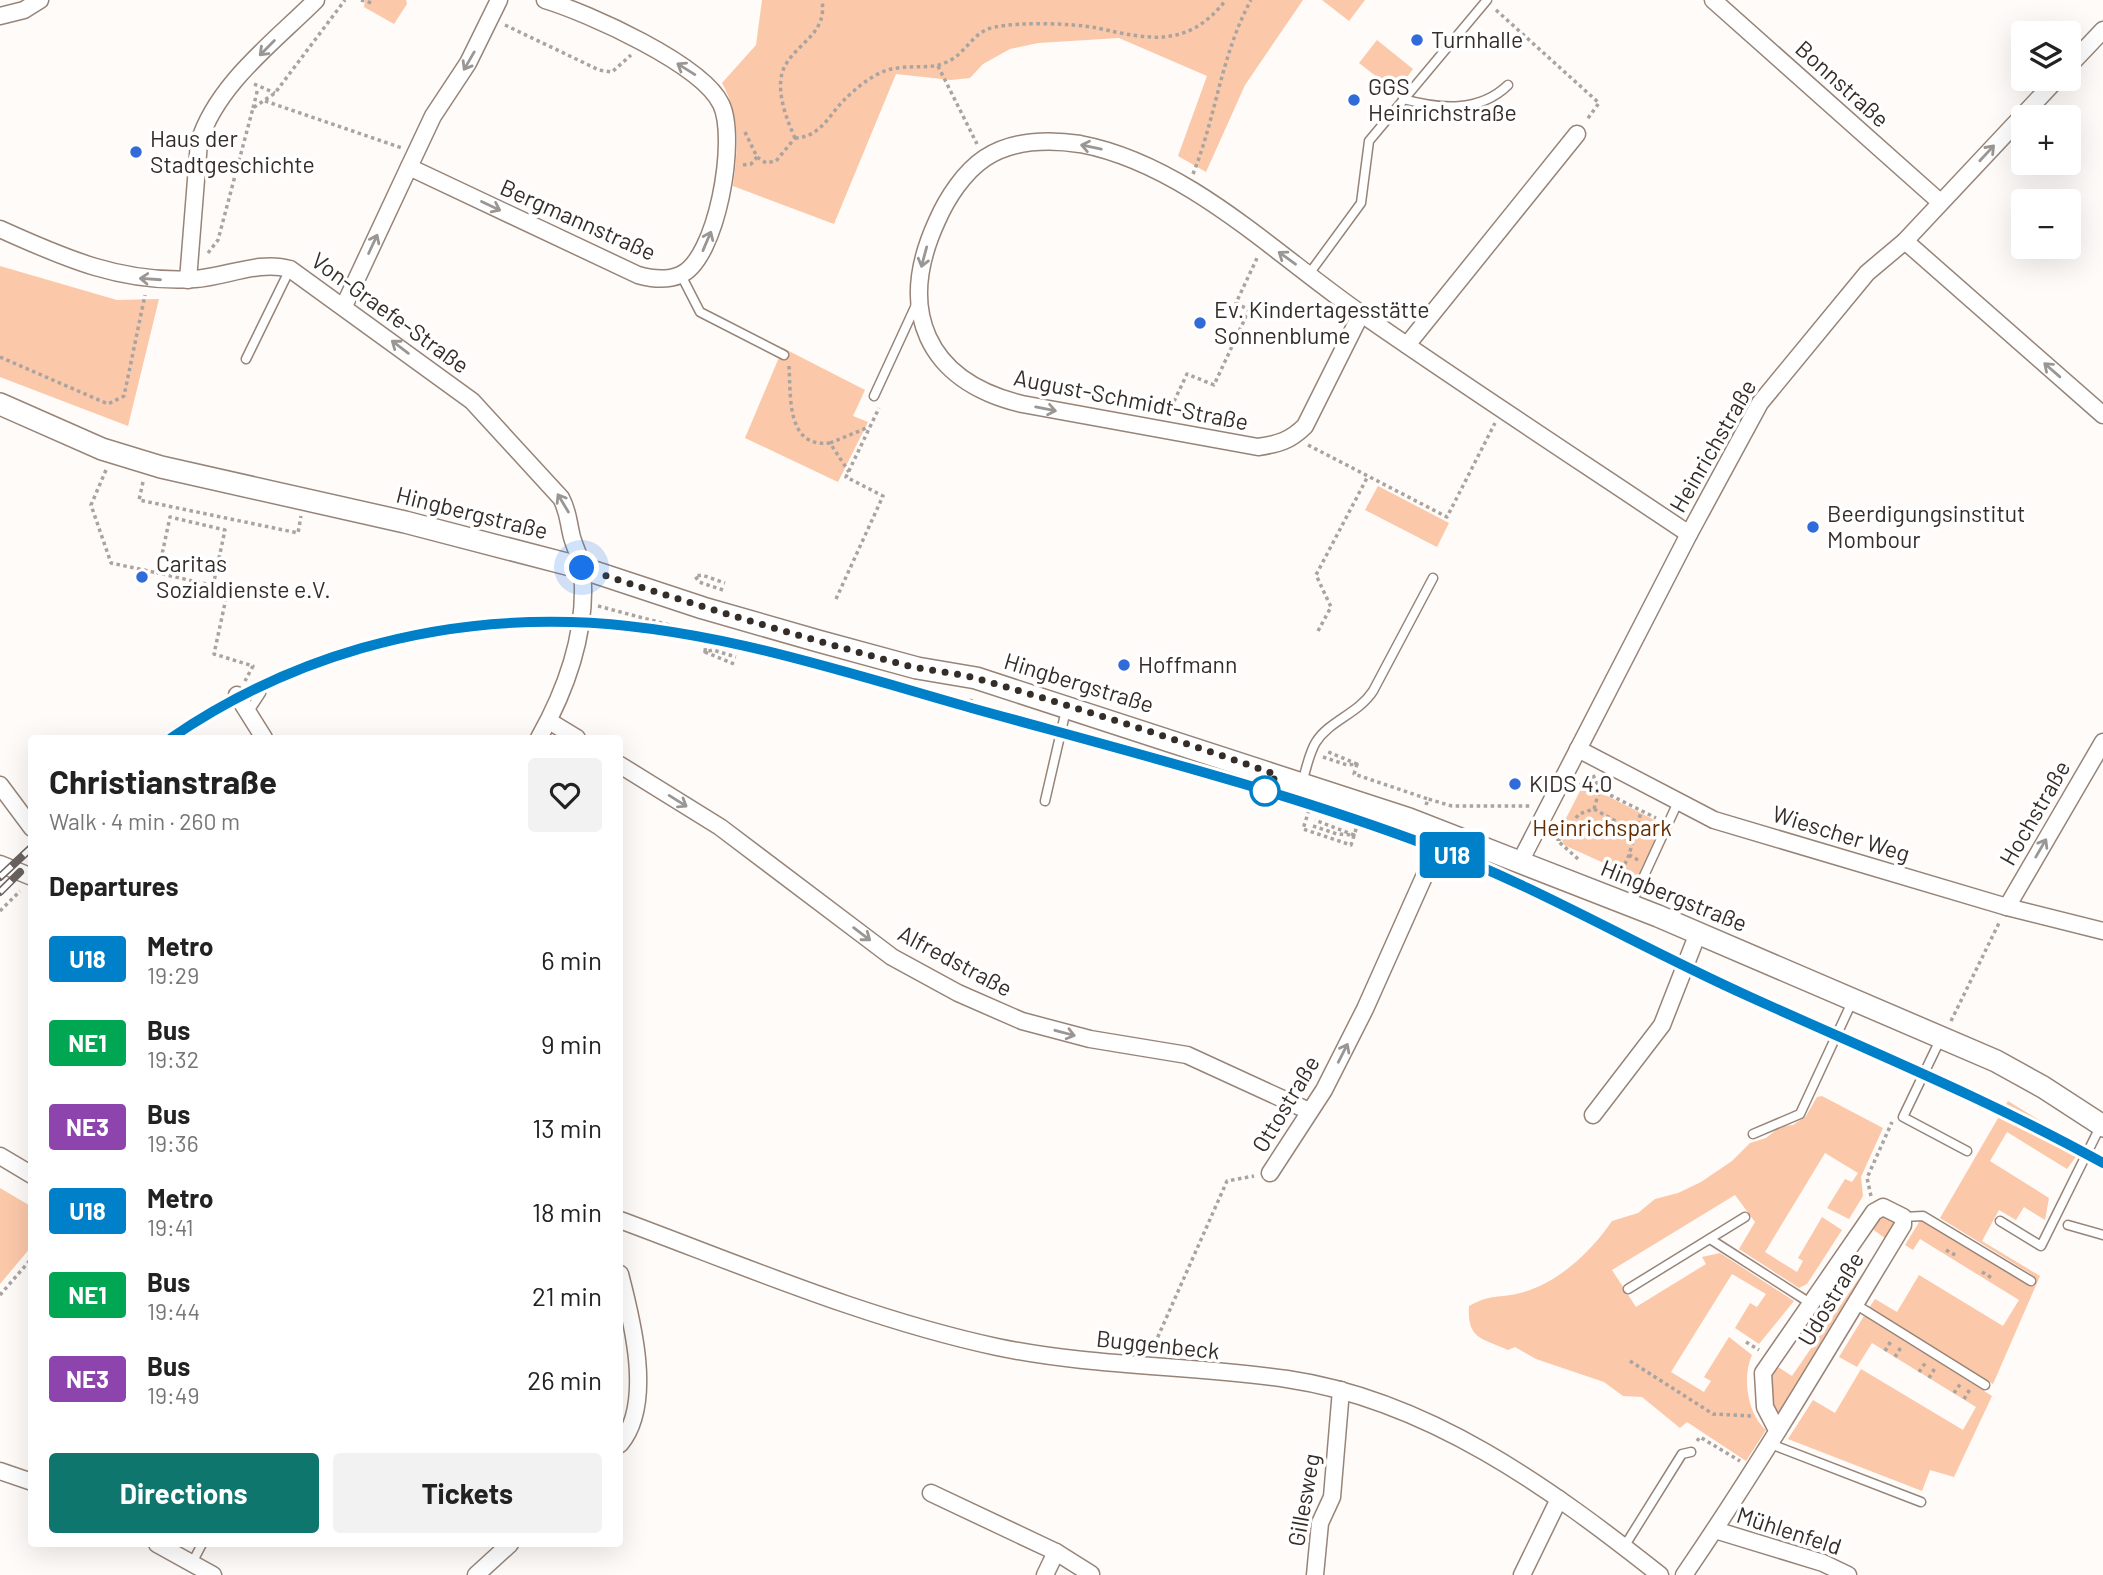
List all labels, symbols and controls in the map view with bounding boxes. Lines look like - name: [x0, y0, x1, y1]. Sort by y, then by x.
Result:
- map controls: [2011, 21, 2081, 259]
- button: layers: [2011, 21, 2081, 91]
- place label: Turnhalle: [1431, 25, 1523, 53]
- marker: Turnhalle: [1409, 32, 1425, 48]
- street label: Bonnstraße: [1790, 34, 1895, 133]
- one-way arrow: [259, 40, 276, 57]
- one-way arrow: [462, 51, 476, 71]
- one-way arrow: [677, 61, 696, 76]
- place label: GGS Heinrichstraße: [1368, 72, 1517, 126]
- marker: GGS Heinrichstraße: [1346, 92, 1362, 108]
- button: +: [2011, 105, 2081, 175]
- place label: Haus der Stadtgeschichte: [150, 124, 315, 178]
- one-way arrow: [1080, 139, 1103, 153]
- marker: Haus der Stadtgeschichte: [128, 144, 144, 160]
- one-way arrow: [1978, 145, 1995, 162]
- street label: Bergmannstraße: [496, 172, 660, 266]
- button: −: [2011, 189, 2081, 259]
- one-way arrow: [480, 200, 502, 213]
- one-way arrow: [702, 231, 715, 252]
- one-way arrow: [367, 233, 380, 255]
- street label: Von-Graefe-Straße: [306, 246, 475, 379]
- one-way arrow: [916, 246, 929, 268]
- one-way arrow: [1278, 251, 1297, 265]
- one-way arrow: [139, 272, 162, 285]
- place label: Ev. Kindertagesstätte Sonnenblume: [1214, 295, 1430, 349]
- marker: Ev. Kindertagesstätte Sonnenblume: [1192, 315, 1208, 331]
- one-way arrow: [391, 339, 409, 354]
- one-way arrow: [2043, 362, 2061, 378]
- street label: August-Schmidt-Straße: [1012, 363, 1251, 435]
- street label: Heinrichstraße: [1663, 374, 1761, 517]
- one-way arrow: [1034, 402, 1057, 416]
- street label: Hingbergstraße: [394, 480, 551, 544]
- one-way arrow: [555, 494, 569, 514]
- place label: Beerdigungsinstitut Mombour: [1827, 499, 2025, 553]
- marker: Beerdigungsinstitut Mombour: [1805, 519, 1821, 535]
- place label: Caritas Sozialdienste e.V.: [156, 549, 331, 603]
- your location: [564, 550, 599, 585]
- marker: Caritas Sozialdienste e.V.: [134, 569, 150, 585]
- street label: Hingbergstraße: [1001, 646, 1158, 718]
- place label: Hoffmann: [1138, 650, 1237, 678]
- marker: Hoffmann: [1116, 657, 1132, 673]
- street label: Hochstraße: [1993, 755, 2075, 870]
- button: heart: [528, 758, 602, 832]
- text: Christianstraße: [49, 761, 277, 801]
- place label: KIDS 4.0: [1529, 769, 1613, 797]
- unlabelled marker: [1250, 776, 1280, 806]
- marker: KIDS 4.0: [1507, 776, 1523, 792]
- one-way arrow: [667, 795, 687, 809]
- street label: Wiescher Weg: [1769, 799, 1913, 867]
- text: Walk · 4 min · 260 m: [49, 807, 240, 835]
- park label: Heinrichspark: [1532, 813, 1672, 841]
- line badge: U18: [1412, 832, 1492, 878]
- one-way arrow: [2034, 838, 2048, 858]
- text: U18: [1434, 840, 1470, 869]
- street label: Hingbergstraße: [1597, 853, 1752, 937]
- text: Departures: [49, 870, 179, 901]
- street label: Alfredstraße: [894, 918, 1017, 1002]
- one-way arrow: [852, 927, 871, 941]
- text: Metro: [147, 930, 213, 961]
- text: U18: [69, 944, 106, 973]
- text: 6 min: [541, 944, 602, 975]
- text: 19:29: [147, 961, 199, 989]
- text: Bus: [147, 1014, 190, 1045]
- one-way arrow: [1054, 1027, 1076, 1040]
- text: NE1: [68, 1028, 107, 1057]
- text: 9 min: [541, 1028, 602, 1059]
- one-way arrow: [1336, 1043, 1350, 1063]
- text: 19:32: [147, 1045, 199, 1073]
- street label: Ottostraße: [1245, 1050, 1325, 1157]
- text: Bus: [147, 1098, 190, 1129]
- text: NE3: [66, 1112, 109, 1141]
- text: 13 min: [532, 1112, 602, 1143]
- text: 19:36: [147, 1129, 199, 1157]
- text: Metro: [147, 1182, 213, 1213]
- text: U18: [69, 1196, 106, 1225]
- text: 18 min: [532, 1196, 602, 1227]
- text: 19:41: [147, 1213, 193, 1241]
- street label: Udostraße: [1791, 1246, 1869, 1351]
- text: Bus: [147, 1266, 190, 1297]
- text: NE1: [68, 1280, 107, 1309]
- text: 21 min: [532, 1280, 602, 1311]
- text: 19:44: [147, 1297, 200, 1325]
- street label: Buggenbeck: [1095, 1324, 1221, 1364]
- text: Bus: [147, 1350, 190, 1381]
- text: NE3: [66, 1364, 109, 1393]
- text: 26 min: [527, 1364, 602, 1395]
- text: 19:49: [147, 1381, 200, 1409]
- street label: Gillesweg: [1281, 1451, 1325, 1548]
- button: Directions: [49, 1453, 319, 1533]
- button: Tickets: [333, 1453, 602, 1533]
- street label: Mühlenfeld: [1733, 1500, 1845, 1560]

